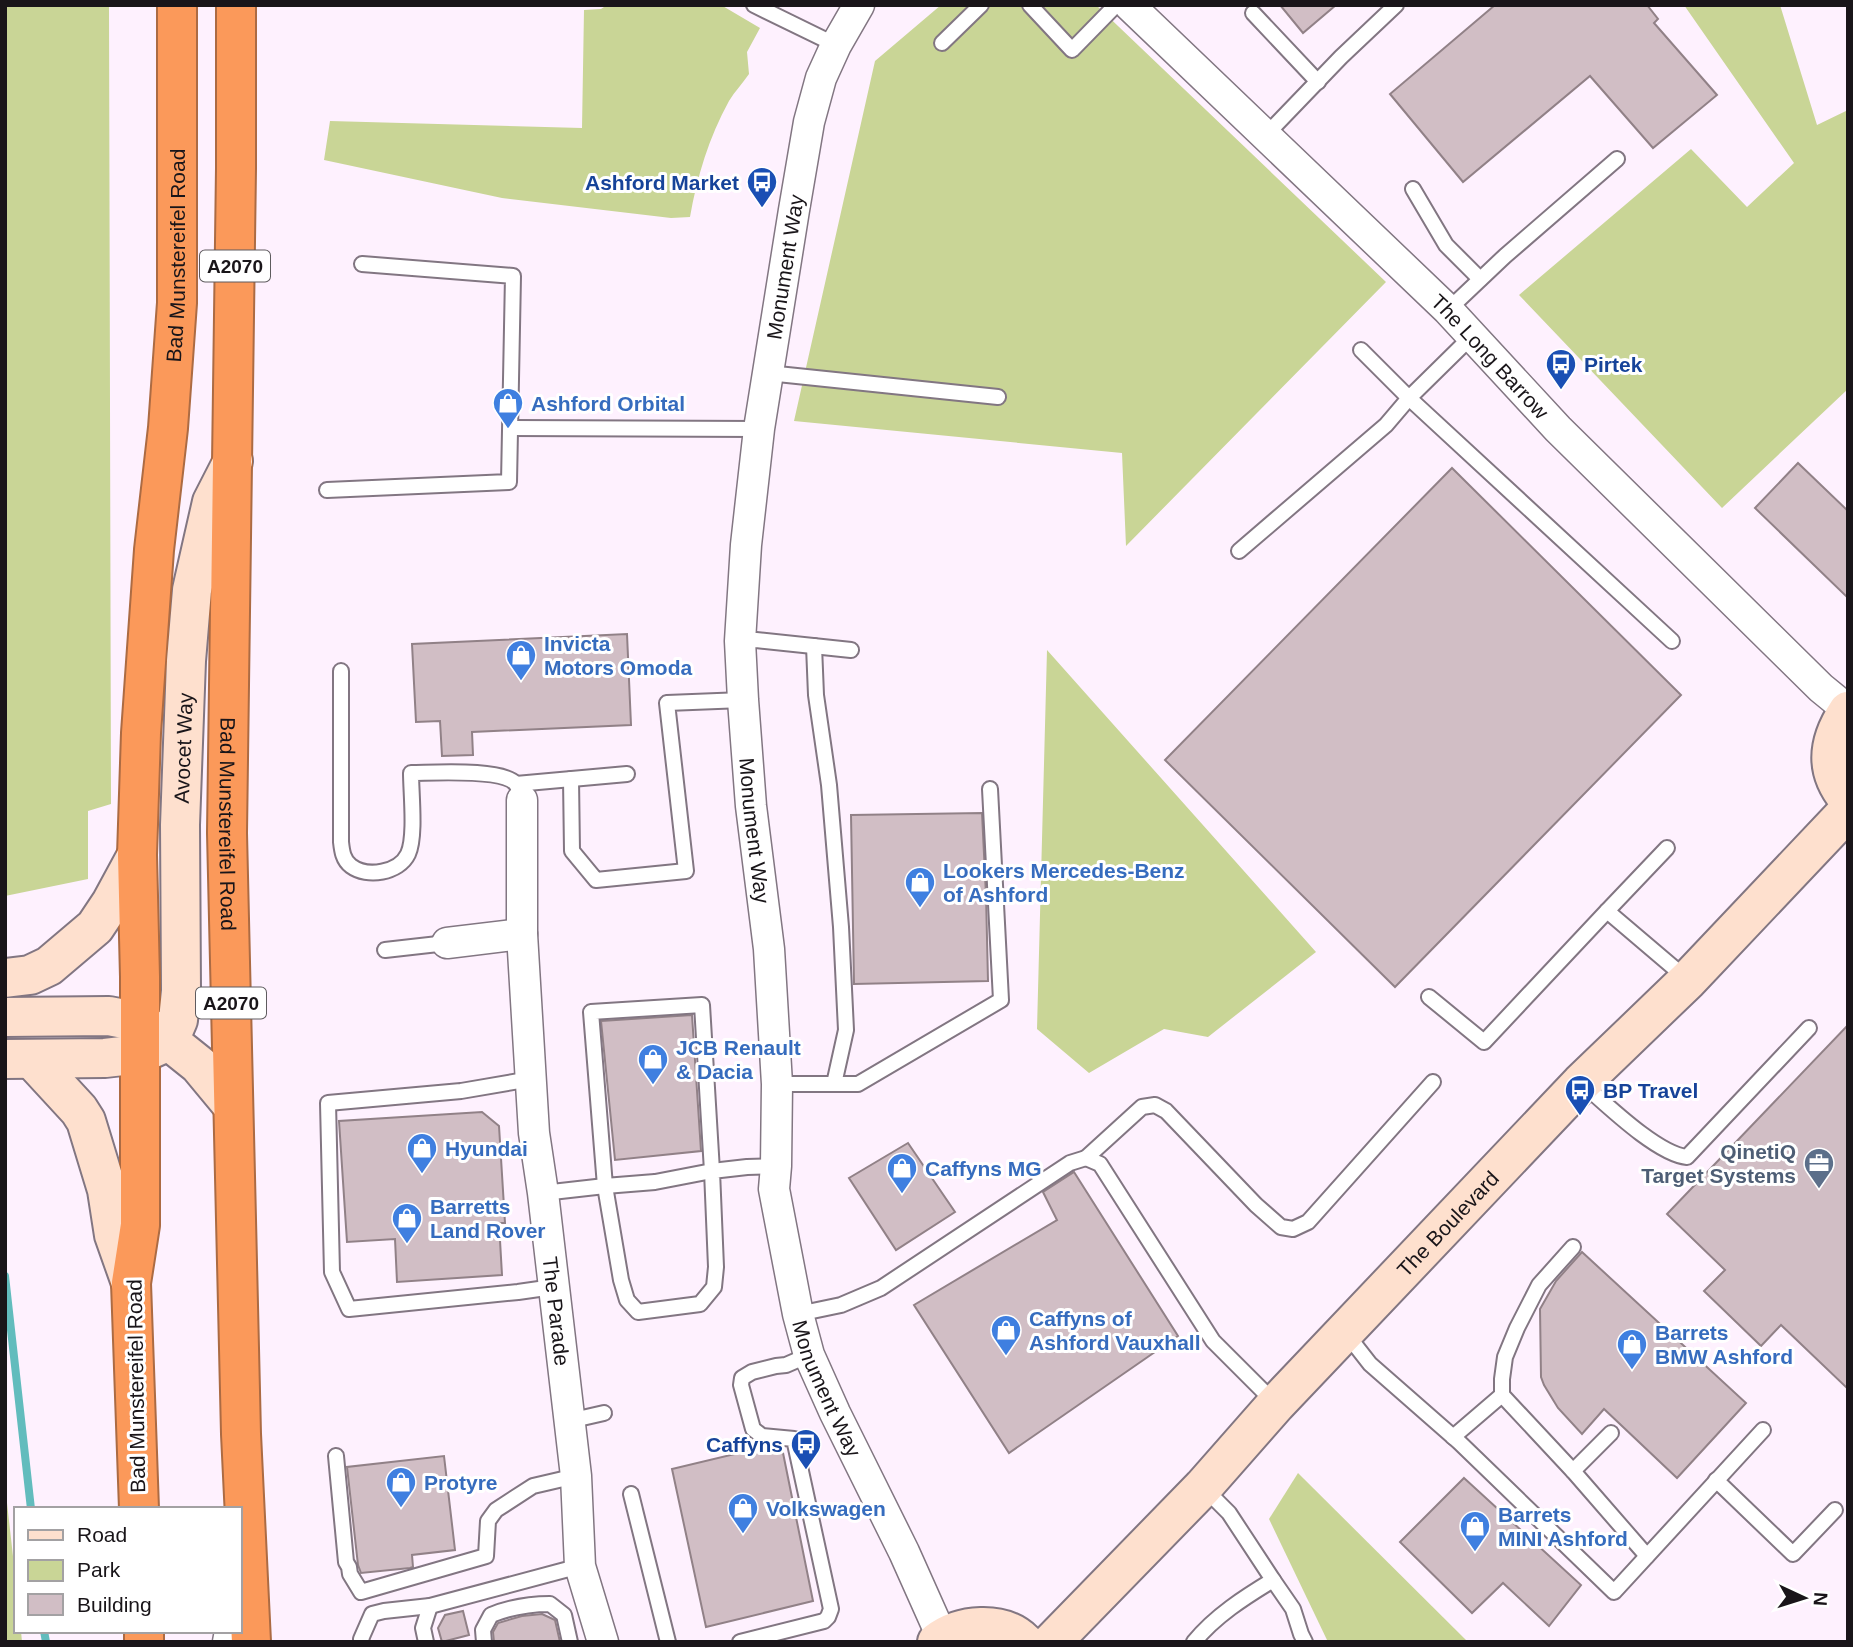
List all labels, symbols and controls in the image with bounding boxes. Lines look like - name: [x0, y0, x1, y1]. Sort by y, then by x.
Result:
- street label: Bad Munstereifel Road: [161, 149, 189, 363]
- bus stop icon: Ashford Market: [745, 165, 779, 209]
- place label: Ashford Market: [585, 171, 739, 194]
- street label: Monument Way: [762, 192, 808, 341]
- road number: A2070: [200, 250, 270, 282]
- street label: The Long Barrow: [1427, 289, 1554, 424]
- bus stop icon: Pirtek: [1544, 347, 1578, 391]
- place label: Pirtek: [1584, 353, 1643, 376]
- shop icon: Ashford Orbital: [491, 386, 525, 430]
- place label: Ashford Orbital: [531, 392, 685, 415]
- place label: Invicta Motors Omoda: [544, 632, 692, 679]
- shop icon: Invicta Motors Omoda: [504, 638, 538, 682]
- street label: Avocet Way: [169, 692, 196, 804]
- street label: Bad Munstereifel Road: [215, 717, 241, 931]
- street label: Monument Way: [736, 757, 775, 905]
- place label: Lookers Mercedes-Benz of Ashford: [943, 859, 1185, 906]
- shop icon: Lookers Mercedes-Benz of Ashford: [903, 865, 937, 909]
- road number: A2070: [196, 987, 266, 1018]
- place label: JCB Renault & Dacia: [676, 1036, 801, 1083]
- shop icon: JCB Renault & Dacia: [636, 1042, 670, 1086]
- bus stop icon: BP Travel: [1563, 1073, 1597, 1117]
- place label: BP Travel: [1603, 1079, 1698, 1102]
- shop icon: Hyundai: [405, 1131, 439, 1175]
- place label: Hyundai: [445, 1137, 528, 1160]
- place label: QinetiQ Target Systems: [1641, 1140, 1796, 1187]
- office icon: QinetiQ Target Systems: [1802, 1146, 1836, 1190]
- shop icon: Caffyns MG: [885, 1151, 919, 1195]
- place label: Caffyns MG: [925, 1157, 1042, 1180]
- street label: The Boulevard: [1392, 1166, 1503, 1281]
- place label: Barretts Land Rover: [430, 1195, 546, 1242]
- shop icon: Barretts Land Rover: [390, 1201, 424, 1245]
- street label: The Parade: [539, 1255, 575, 1367]
- street label: Bad Munstereifel Road: [123, 1279, 149, 1493]
- place label: Caffyns of Ashford Vauxhall: [1029, 1307, 1201, 1354]
- shop icon: Caffyns of Ashford Vauxhall: [989, 1313, 1023, 1357]
- street label: Monument Way: [789, 1318, 866, 1461]
- place label: Barrets BMW Ashford: [1655, 1321, 1793, 1368]
- shop icon: Barrets BMW Ashford: [1615, 1327, 1649, 1371]
- bus stop icon: Caffyns: [789, 1427, 823, 1471]
- place label: Caffyns: [706, 1433, 783, 1456]
- shop icon: Protyre: [384, 1465, 418, 1509]
- place label: Protyre: [424, 1471, 498, 1494]
- shop icon: Volkswagen: [726, 1491, 760, 1535]
- place label: Volkswagen: [766, 1497, 886, 1520]
- place label: Barrets MINI Ashford: [1498, 1503, 1628, 1550]
- legend: [14, 1507, 242, 1633]
- shop icon: Barrets MINI Ashford: [1458, 1509, 1492, 1553]
- text: Road: [77, 1523, 127, 1546]
- text: Park: [77, 1558, 121, 1581]
- north arrow: [1769, 1563, 1839, 1633]
- text: N: [1810, 1592, 1831, 1607]
- text: Building: [77, 1593, 152, 1616]

